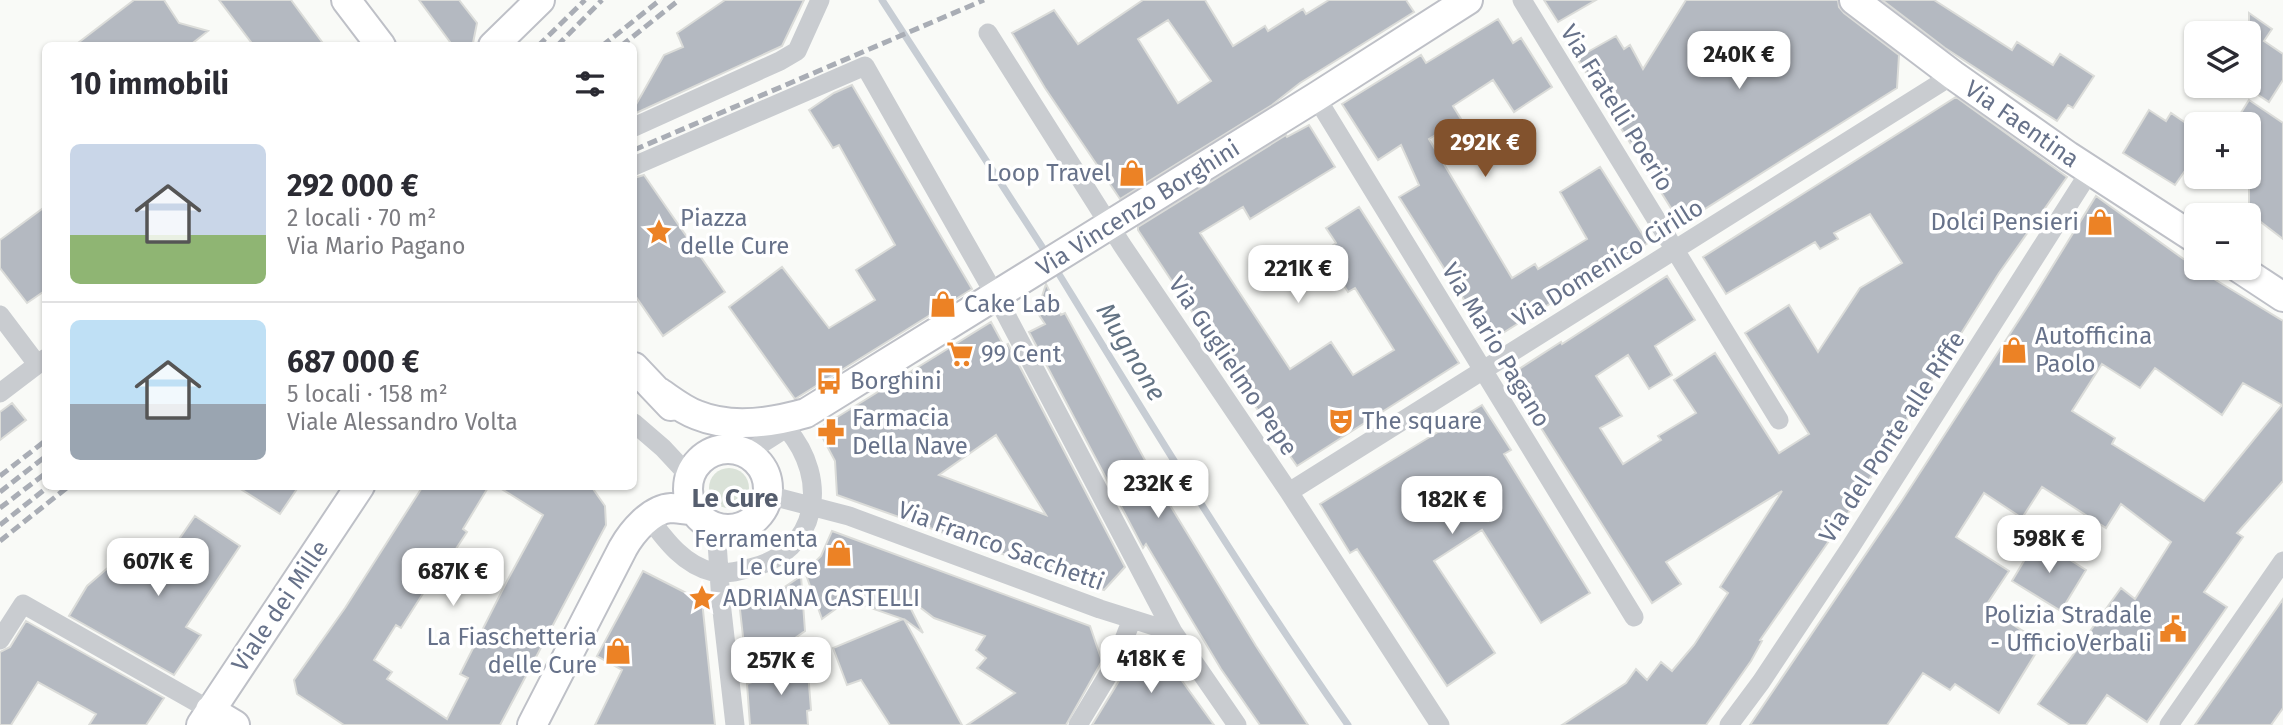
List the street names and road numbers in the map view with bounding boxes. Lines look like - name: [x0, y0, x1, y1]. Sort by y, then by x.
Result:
- street label: Via Fratelli Poerio: [1555, 20, 1679, 196]
- street label: Via Faentina: [1960, 74, 2084, 174]
- street label: Via Vincenzo Borghini: [1031, 134, 1245, 282]
- street label: Via Domenico Cirillo: [1508, 193, 1708, 333]
- street label: Via Mario Pagano: [1436, 258, 1556, 432]
- street label: Via Guglielmo Pepe: [1163, 271, 1303, 461]
- street label: Via del Ponte alle Riffe: [1813, 326, 1971, 548]
- street label: Via Franco Sacchetti: [894, 496, 1108, 596]
- street label: Viale dei Mille: [226, 535, 334, 677]

